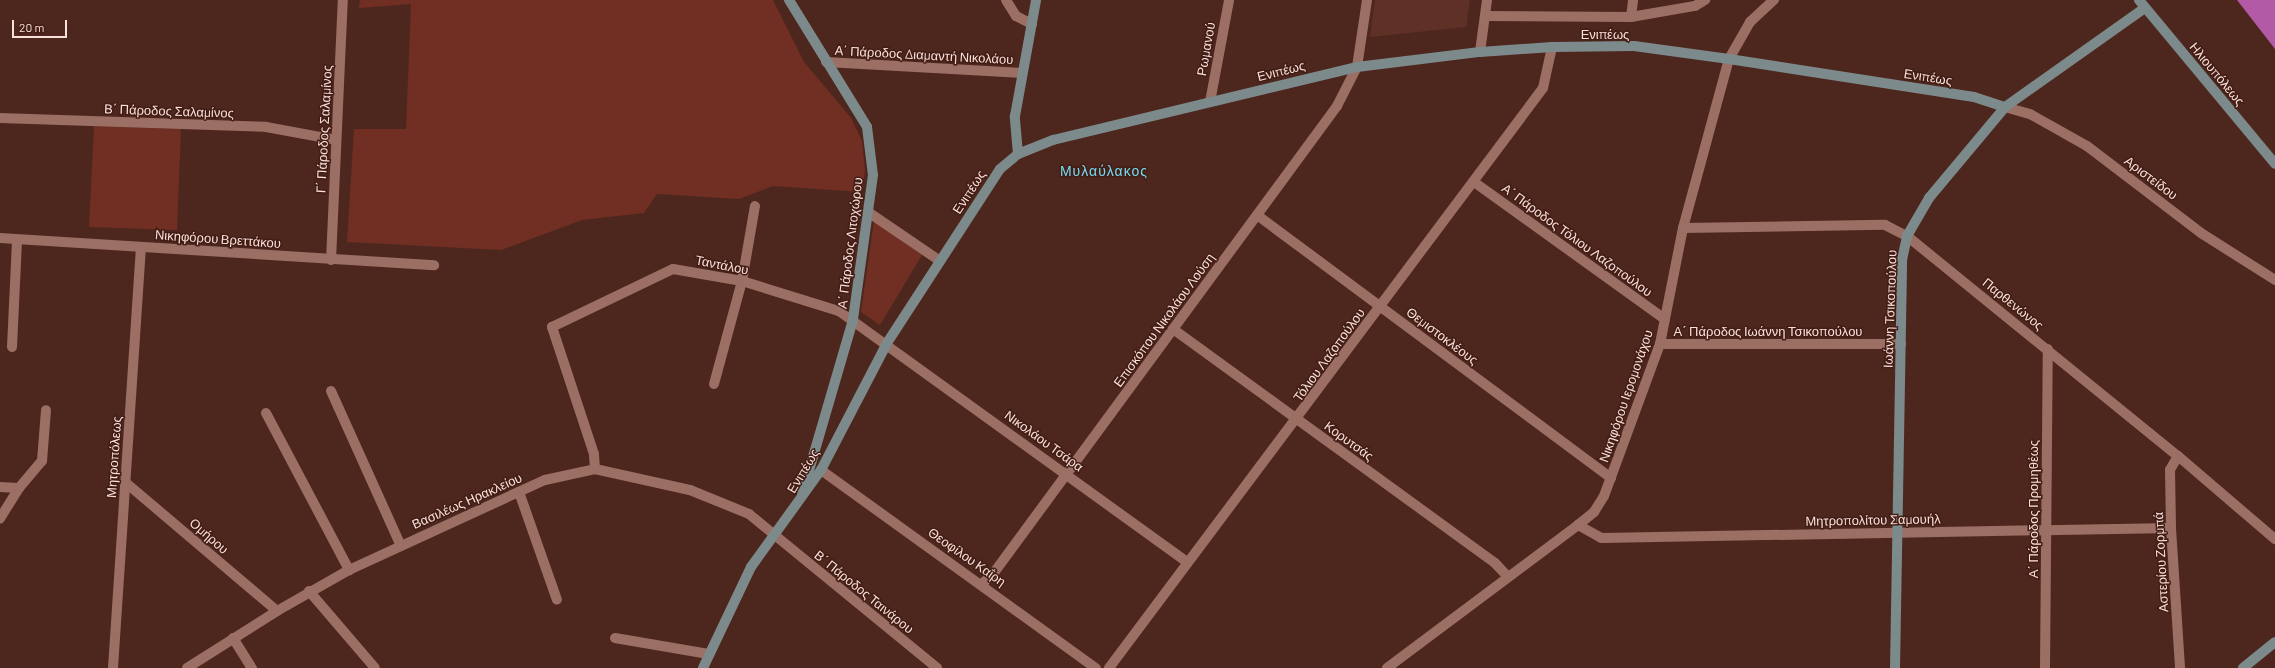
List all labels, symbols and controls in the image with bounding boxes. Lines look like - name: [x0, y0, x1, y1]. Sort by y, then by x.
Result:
- scale bar: [14, 12, 69, 38]
- text: 20 m: [19, 20, 45, 34]
- street label: Ρωμανού: [1194, 21, 1218, 77]
- street label: Ενιπέως: [1581, 26, 1629, 42]
- street label: Ηλιουπόλεως: [2186, 39, 2248, 109]
- street label: Α΄ Πάροδος Διαμαντή Νικολάου: [834, 43, 1014, 67]
- street label: Ενιπέως: [1256, 58, 1306, 84]
- street label: Γ΄ Πάροδος Σαλαμίνος: [313, 65, 335, 193]
- street label: Ενιπέως: [1903, 65, 1953, 89]
- street label: Β΄ Πάροδος Σαλαμίνος: [104, 101, 234, 121]
- street label: Αριστείδου: [2121, 153, 2181, 203]
- district label: Μυλαύλακος: [1060, 163, 1148, 179]
- street label: Ενιπέως: [949, 167, 989, 217]
- street label: Α΄ Πάροδος Λιτοχώρου: [834, 176, 866, 310]
- street label: Α΄ Πάροδος Τόλιου Λαζοπούλου: [1499, 180, 1655, 300]
- street label: Νικηφόρου Βρεττάκου: [155, 227, 281, 251]
- street label: Επισκόπου Νικολάου Λούση: [1110, 250, 1218, 390]
- street label: Ιωάννη Τσικοπούλου: [1880, 250, 1900, 368]
- street label: Ταντάλου: [694, 252, 750, 278]
- street label: Παρθενώνος: [1979, 275, 2047, 333]
- street label: Θεμιστοκλέους: [1403, 304, 1481, 368]
- street label: Τόλιου Λαζοπούλου: [1290, 305, 1368, 405]
- street label: Α΄ Πάροδος Ιωάννη Τσικοπούλου: [1674, 323, 1862, 339]
- street label: Νικηφόρου Ιερομονάχου: [1596, 328, 1656, 464]
- street label: Νικολάου Τσάρα: [1002, 407, 1086, 475]
- street label: Μητροπόλεως: [103, 416, 125, 498]
- street label: Κορυτσάς: [1321, 418, 1377, 464]
- street label: Α΄ Πάροδος Προμηθέως: [2025, 440, 2041, 578]
- street label: Ενιπέως: [784, 446, 822, 496]
- street label: Βασιλέως Ηρακλείου: [410, 470, 524, 532]
- street label: Μητροπολίτου Σαμουήλ: [1805, 511, 1941, 529]
- street label: Αστερίου Ζορμπά: [2151, 511, 2171, 613]
- street label: Ομήρου: [186, 515, 232, 557]
- street label: Θεοφίλου Καΐρη: [925, 524, 1009, 590]
- street label: Β΄ Πάροδος Ταινάρου: [811, 547, 917, 637]

